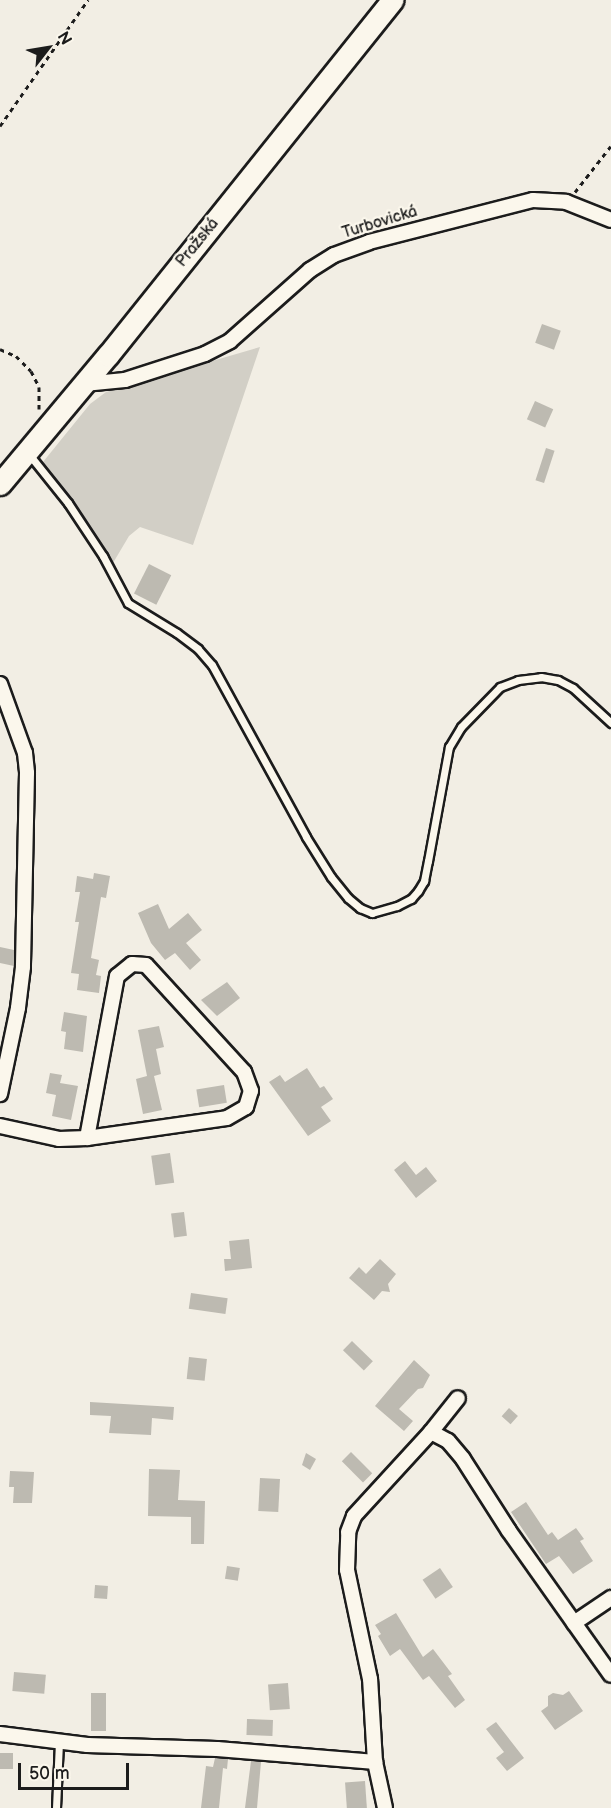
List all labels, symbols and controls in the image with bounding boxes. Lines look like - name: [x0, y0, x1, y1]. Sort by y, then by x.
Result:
- north arrow: [18, 18, 78, 78]
- text: N: [53, 28, 75, 49]
- street label: Turbovická: [340, 202, 420, 244]
- street label: Pražská: [173, 215, 223, 271]
- scale bar: [21, 1751, 132, 1789]
- text: 50 m: [29, 1763, 70, 1784]

